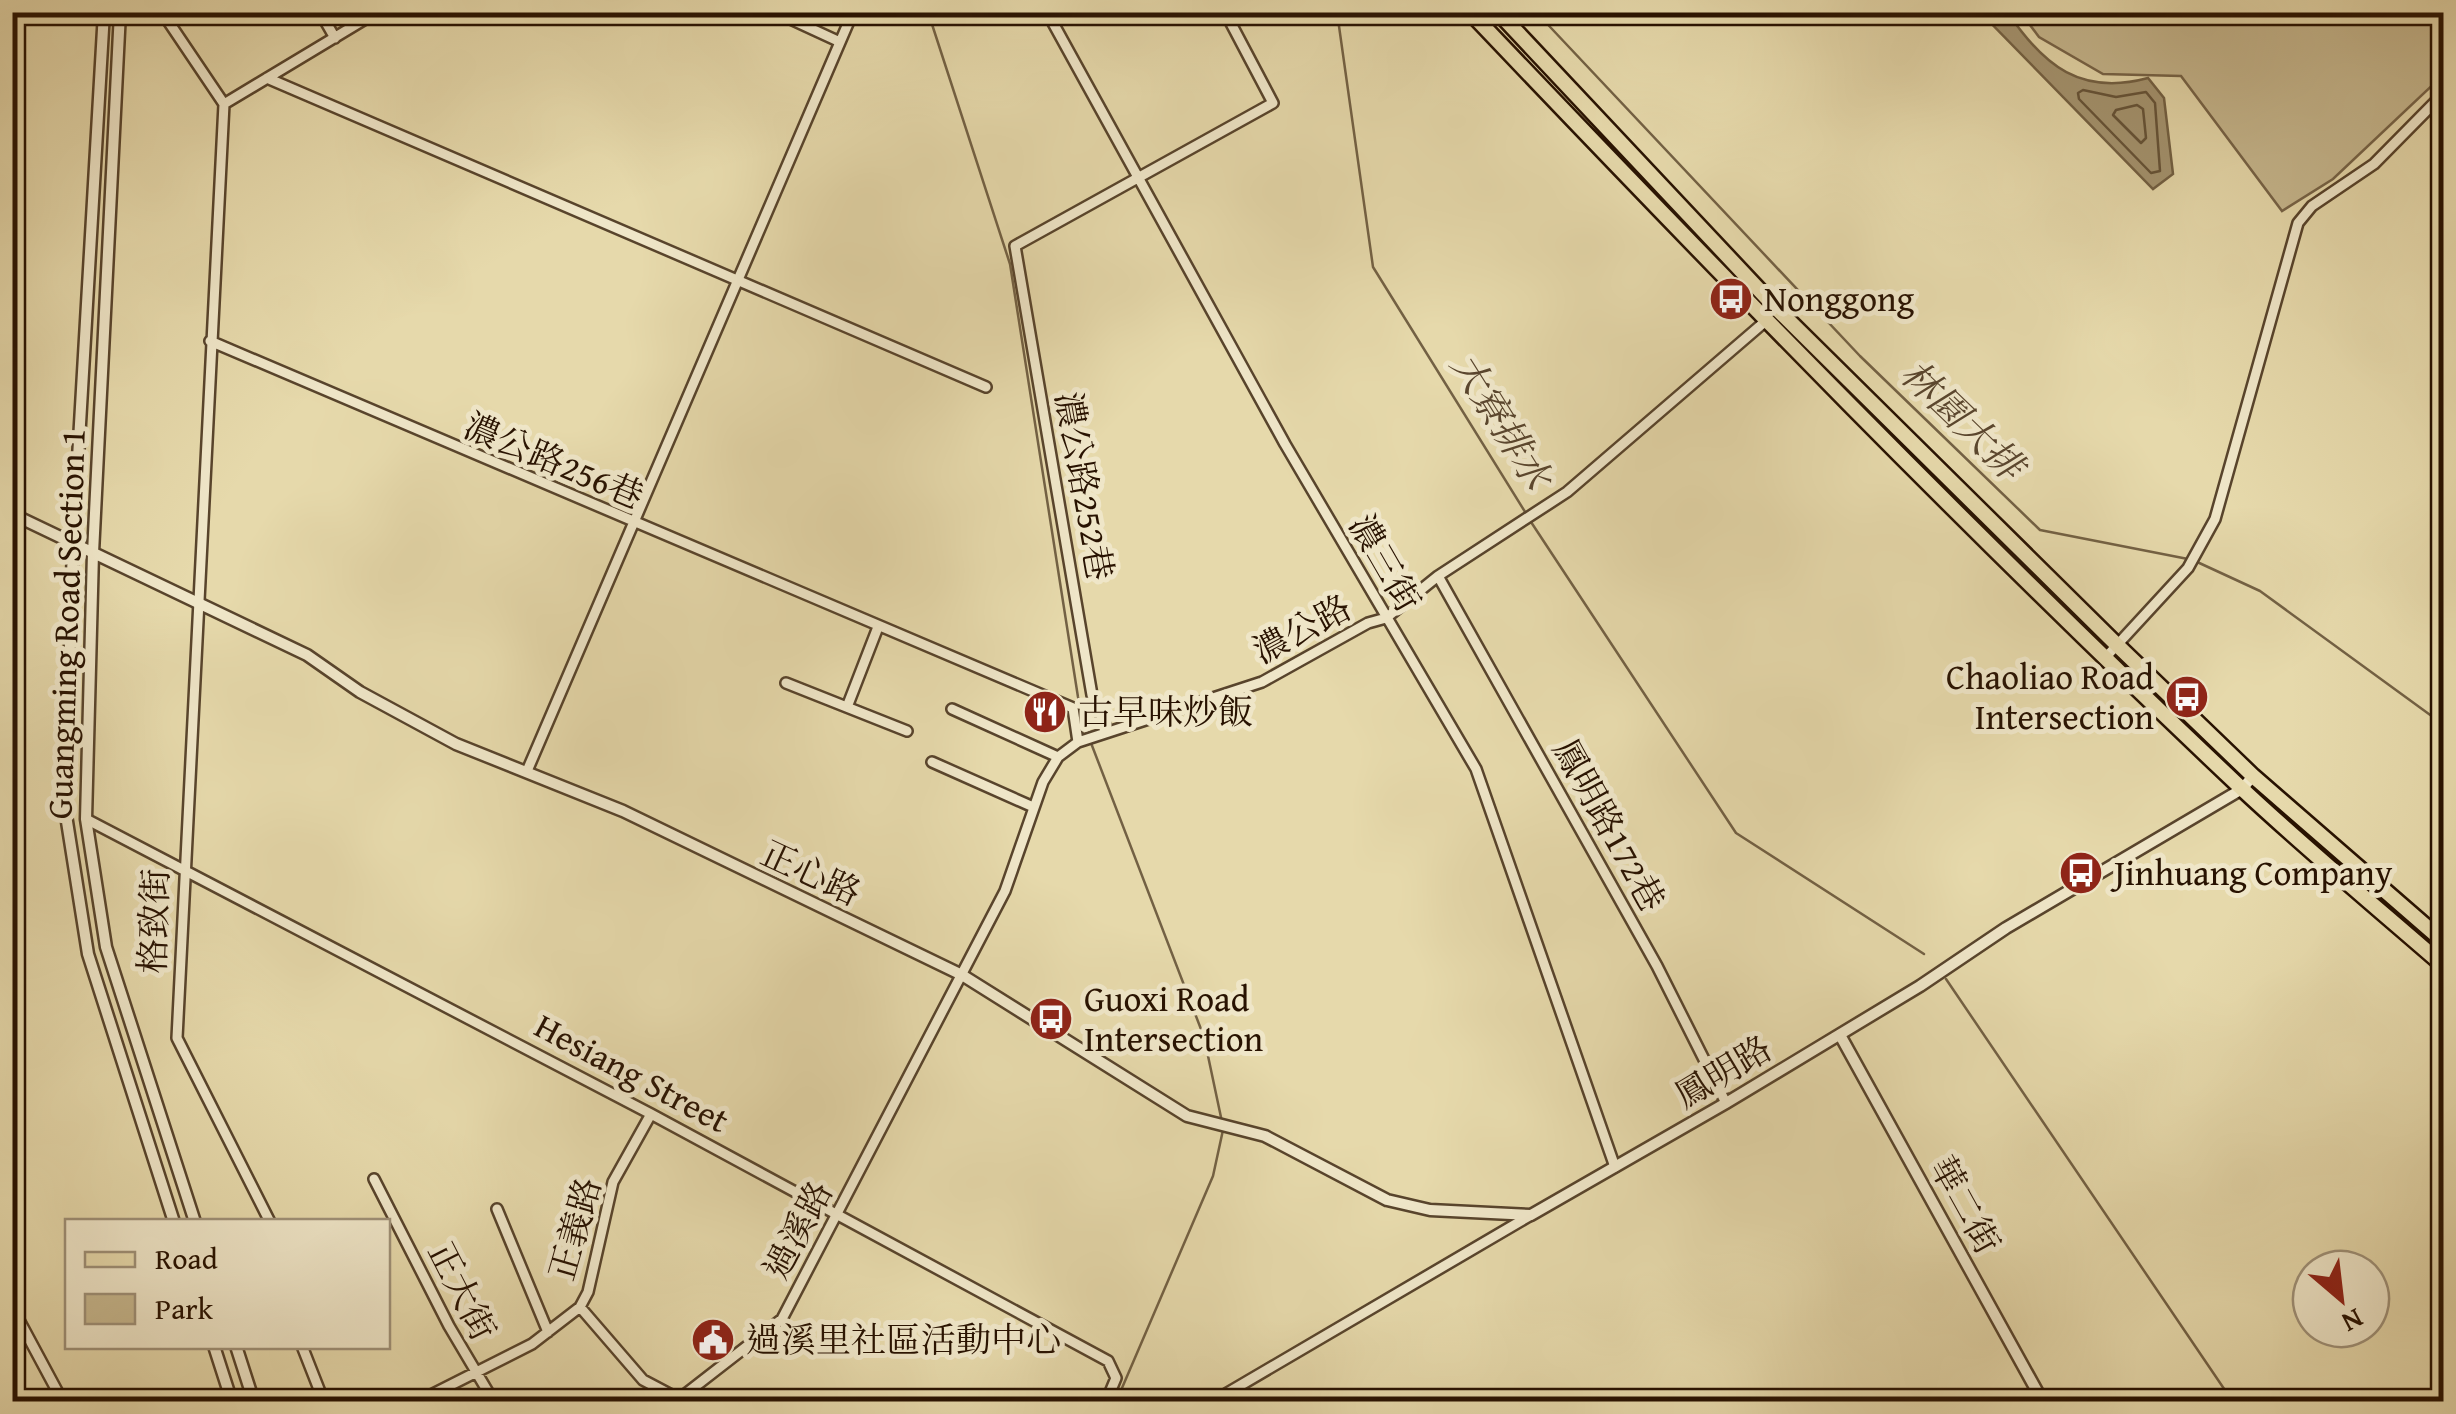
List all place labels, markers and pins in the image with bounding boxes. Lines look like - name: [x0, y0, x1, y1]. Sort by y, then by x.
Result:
- place label: Nonggong: [1764, 273, 1915, 324]
- bus stop icon: Nonggong: [1708, 276, 1754, 322]
- place label: Chaoliao Road Intersection: [1946, 651, 2154, 742]
- bus stop icon: Chaoliao Road Intersection: [2164, 674, 2210, 720]
- place label: 古早味炒飯: [1078, 686, 1253, 737]
- restaurant icon: 古早味炒飯: [1022, 689, 1068, 735]
- place label: Jinhuang Company: [2110, 847, 2393, 898]
- bus stop icon: Jinhuang Company: [2058, 850, 2104, 896]
- place label: Guoxi Road Intersection: [1084, 973, 1263, 1064]
- bus stop icon: Guoxi Road Intersection: [1028, 996, 1074, 1042]
- place label: 過溪里社區活動中心: [746, 1314, 1061, 1365]
- public building icon: 過溪里社區活動中心: [690, 1317, 736, 1363]

